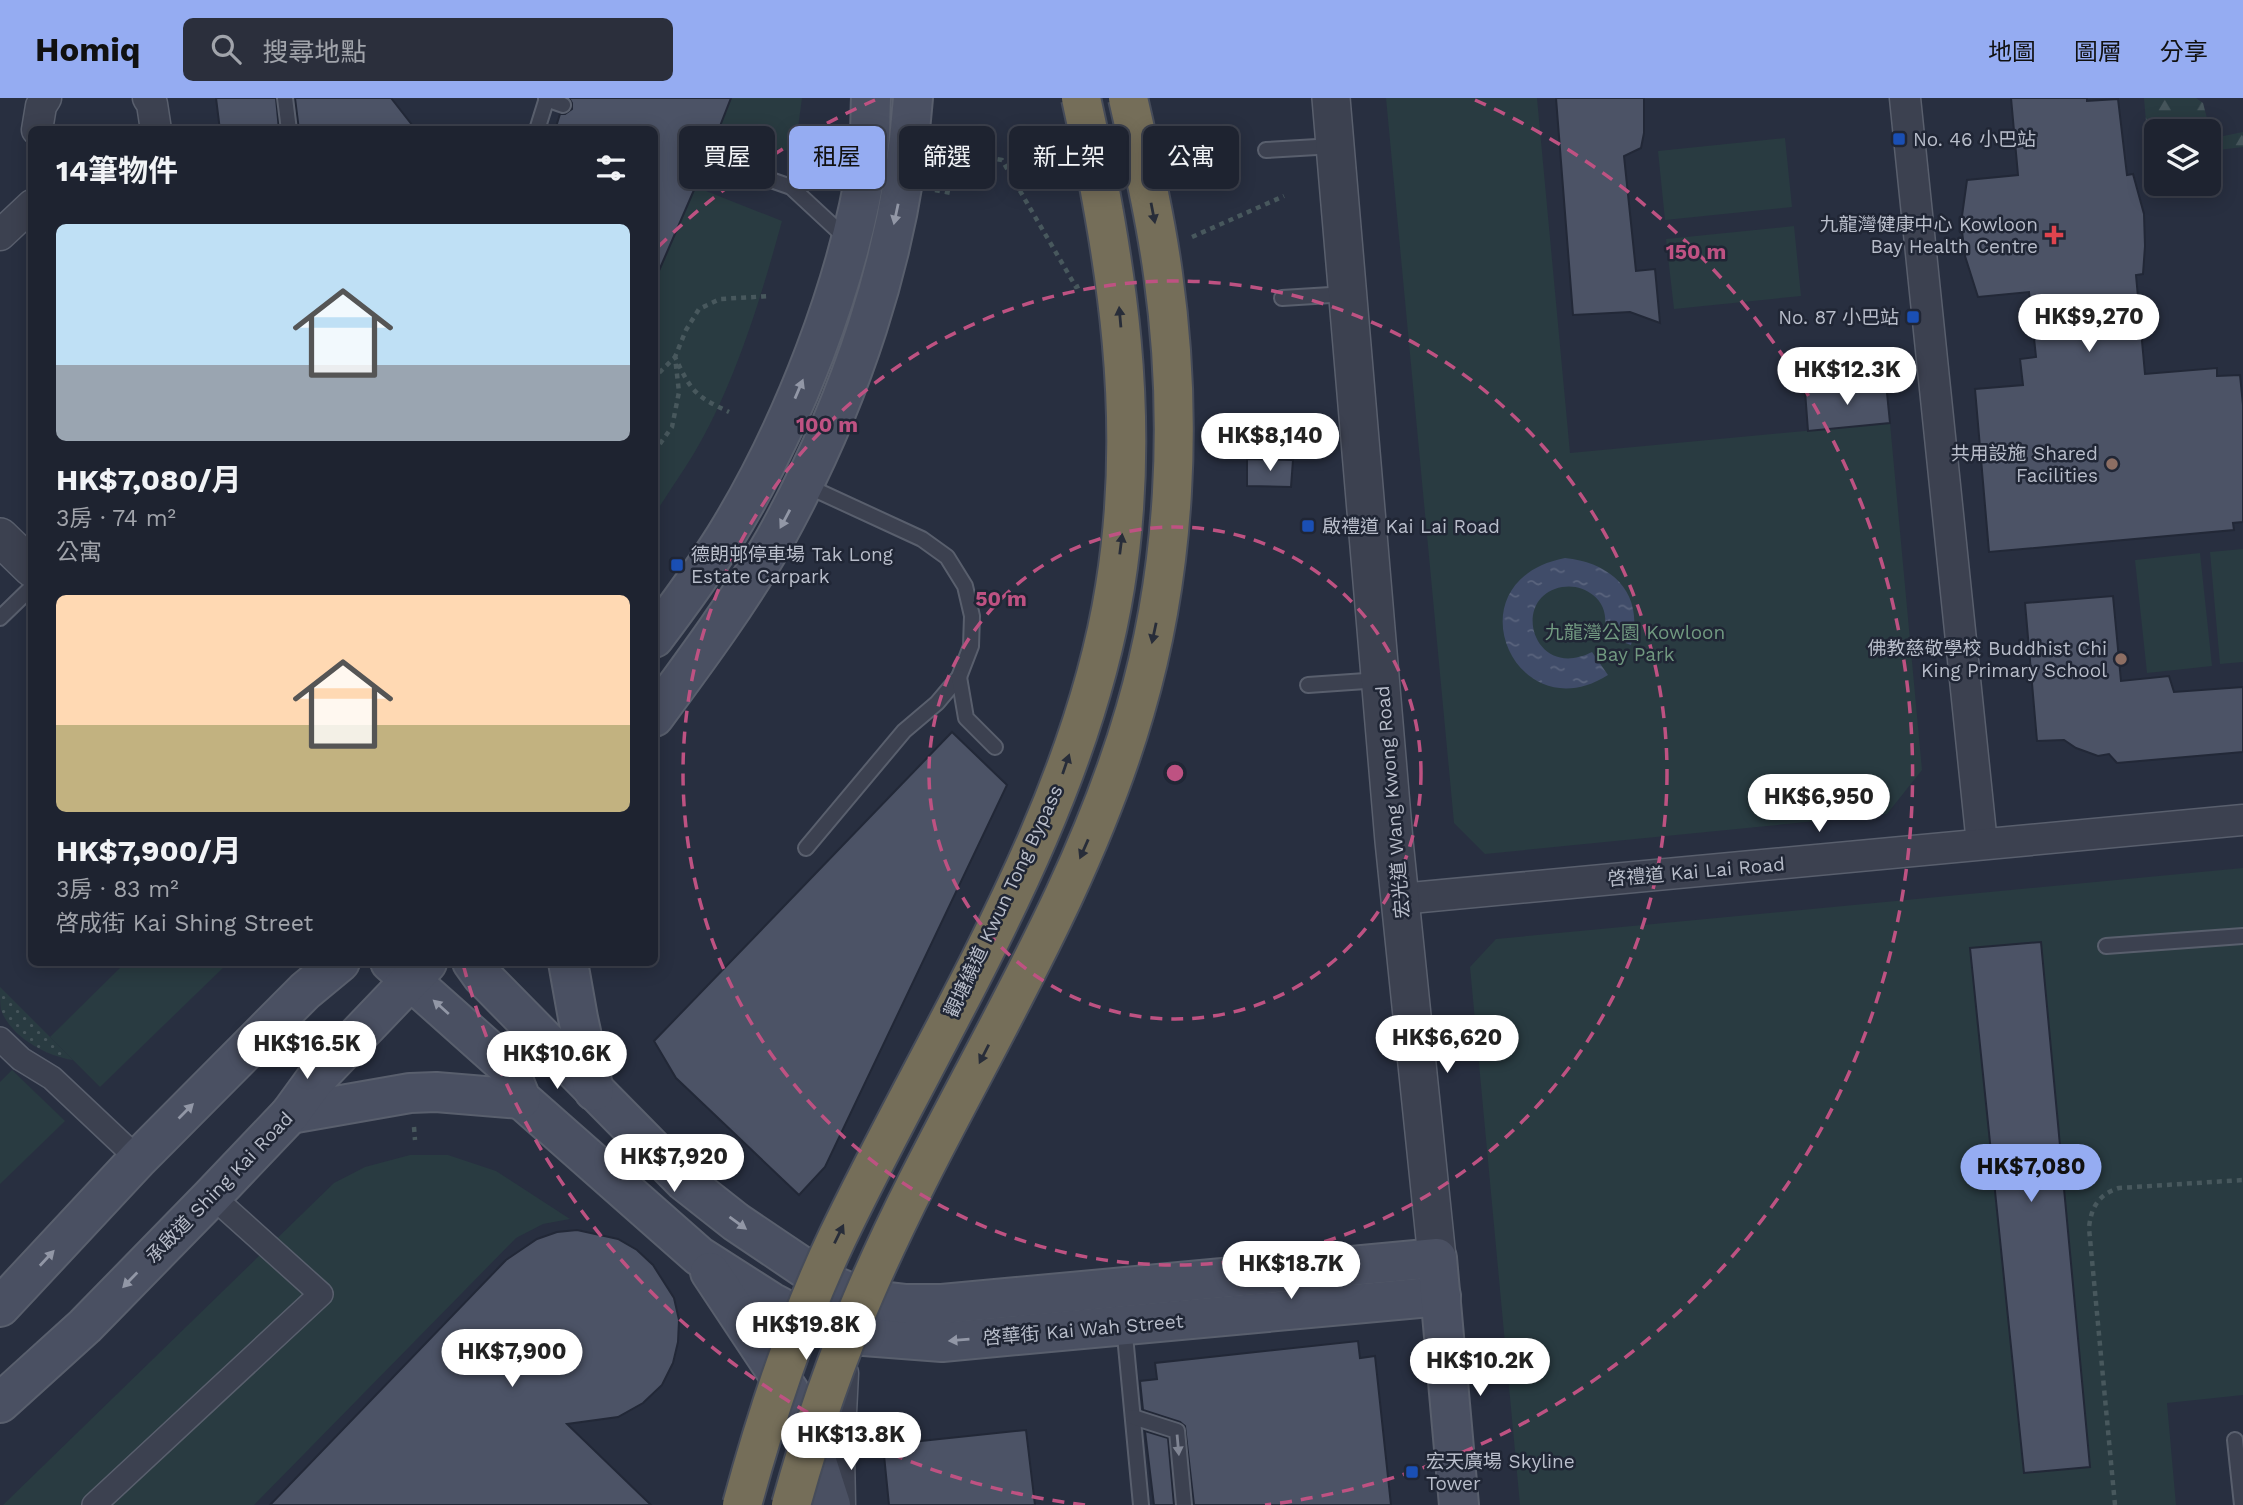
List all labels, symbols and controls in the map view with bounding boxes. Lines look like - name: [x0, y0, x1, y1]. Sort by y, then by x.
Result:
- search box: [183, 18, 673, 81]
- text: Homiq: [35, 30, 141, 69]
- icon: search: [207, 30, 245, 68]
- text: 搜尋地點: [263, 37, 367, 67]
- text: 地圖: [1988, 38, 2036, 66]
- text: 圖層: [2074, 38, 2122, 66]
- text: 分享: [2160, 38, 2208, 66]
- map controls: [2144, 119, 2221, 196]
- button: layers: [2144, 119, 2221, 196]
- chip: 買屋: [679, 126, 775, 189]
- chip: 租屋: [789, 126, 885, 189]
- chip: 篩選: [899, 126, 995, 189]
- chip: 新上架: [1009, 126, 1129, 189]
- chip: 公寓: [1143, 126, 1239, 189]
- place label: No. 46 小巴站: [1913, 128, 2036, 151]
- marker: No. 46 小巴站: [1891, 131, 1907, 147]
- icon: filters: [592, 149, 630, 187]
- text: 14筆物件: [56, 153, 178, 188]
- one-way arrow: [1148, 202, 1159, 224]
- one-way arrow: [891, 203, 902, 225]
- place label: 九龍灣健康中心 Kowloon Bay Health Centre: [1819, 213, 2038, 258]
- marker: 九龍灣健康中心 Kowloon Bay Health Centre: [2044, 225, 2064, 245]
- text: 150 m: [1666, 239, 1726, 264]
- icon: home: [280, 270, 406, 396]
- pin: HK$9,270: [2017, 294, 2161, 354]
- text: HK$9,270: [2034, 303, 2144, 330]
- one-way arrow: [1114, 306, 1125, 328]
- place label: No. 87 小巴站: [1778, 306, 1899, 329]
- marker: No. 87 小巴站: [1905, 309, 1921, 325]
- pin: HK$12.3K: [1775, 348, 1919, 407]
- text: HK$12.3K: [1793, 356, 1901, 383]
- one-way arrow: [794, 378, 805, 399]
- text: 100 m: [796, 412, 858, 437]
- pin: HK$8,140: [1198, 414, 1342, 473]
- text: HK$8,140: [1217, 422, 1323, 449]
- place label: 共用設施 Shared Facilities: [1951, 442, 2098, 487]
- marker: 共用設施 Shared Facilities: [2104, 456, 2120, 472]
- text: HK$7,080/月: [56, 462, 242, 497]
- text: 3房 · 74 m²: [56, 505, 176, 532]
- one-way arrow: [780, 509, 791, 529]
- place label: 啟禮道 Kai Lai Road: [1322, 515, 1500, 538]
- marker: 啟禮道 Kai Lai Road: [1300, 518, 1316, 534]
- one-way arrow: [1115, 533, 1126, 555]
- text: 公寓: [56, 539, 102, 566]
- place label: 德朗邨停車場 Tak Long Estate Carpark: [691, 543, 894, 588]
- marker: 德朗邨停車場 Tak Long Estate Carpark: [669, 557, 685, 573]
- text: 50 m: [975, 586, 1027, 611]
- park label: 九龍灣公園 Kowloon Bay Park: [1545, 621, 1725, 666]
- one-way arrow: [1148, 622, 1159, 644]
- place label: 佛教慈敬學校 Buddhist Chi King Primary School: [1867, 637, 2107, 682]
- icon: home: [280, 641, 406, 767]
- marker: 佛教慈敬學校 Buddhist Chi King Primary School: [2113, 651, 2129, 667]
- street label: 宏光道 Wang Kwong Road: [1371, 685, 1414, 919]
- one-way arrow: [1061, 754, 1072, 775]
- centre of rings: [1163, 761, 1187, 785]
- pin: HK$6,950: [1747, 774, 1891, 834]
- street label: 觀塘繞道 Kwun Tong Bypass: [939, 781, 1067, 1021]
- text: HK$6,950: [1764, 783, 1874, 810]
- text: HK$7,900/月: [56, 833, 242, 868]
- one-way arrow: [1078, 839, 1089, 860]
- street label: 啓禮道 Kai Lai Road: [1606, 852, 1786, 891]
- text: 3房 · 83 m²: [56, 876, 179, 903]
- text: 啓成街 Kai Shing Street: [56, 910, 313, 937]
- one-way arrow: [432, 999, 450, 1015]
- pin: HK$6,620: [1375, 1016, 1519, 1075]
- pin: HK$16.5K: [235, 1021, 379, 1081]
- text: HK$6,620: [1392, 1024, 1502, 1051]
- text: HK$16.5K: [253, 1030, 361, 1057]
- pin: HK$10.6K: [485, 1032, 629, 1091]
- text: HK$10.6K: [503, 1040, 611, 1067]
- one-way arrow: [978, 1044, 990, 1064]
- one-way arrow: [178, 1103, 194, 1120]
- street label: 承啟道 Shing Kai Road: [141, 1107, 298, 1268]
- pin: HK$7,920: [602, 1134, 746, 1194]
- text: HK$7,920: [620, 1143, 728, 1170]
- pin: HK$7,080: [1959, 1144, 2103, 1204]
- text: HK$7,080: [1976, 1153, 2086, 1180]
- one-way arrow: [729, 1216, 747, 1230]
- one-way arrow: [834, 1223, 845, 1244]
- pin: HK$18.7K: [1219, 1242, 1363, 1301]
- one-way arrow: [39, 1249, 55, 1267]
- text: HK$18.7K: [1238, 1250, 1344, 1277]
- one-way arrow: [123, 1271, 139, 1288]
- pin: HK$19.8K: [734, 1302, 878, 1362]
- street label: 啓華街 Kai Wah Street: [982, 1309, 1184, 1350]
- text: HK$19.8K: [752, 1311, 860, 1338]
- pin: HK$7,900: [440, 1330, 584, 1389]
- one-way arrow: [947, 1335, 969, 1346]
- text: HK$7,900: [458, 1338, 566, 1365]
- pin: HK$10.2K: [1408, 1338, 1552, 1398]
- text: HK$10.2K: [1426, 1347, 1534, 1374]
- pin: HK$13.8K: [779, 1412, 923, 1472]
- text: HK$13.8K: [797, 1421, 905, 1448]
- one-way arrow: [1173, 1434, 1184, 1456]
- place label: 宏天廣場 Skyline Tower: [1426, 1450, 1575, 1495]
- marker: 宏天廣場 Skyline Tower: [1404, 1464, 1420, 1480]

